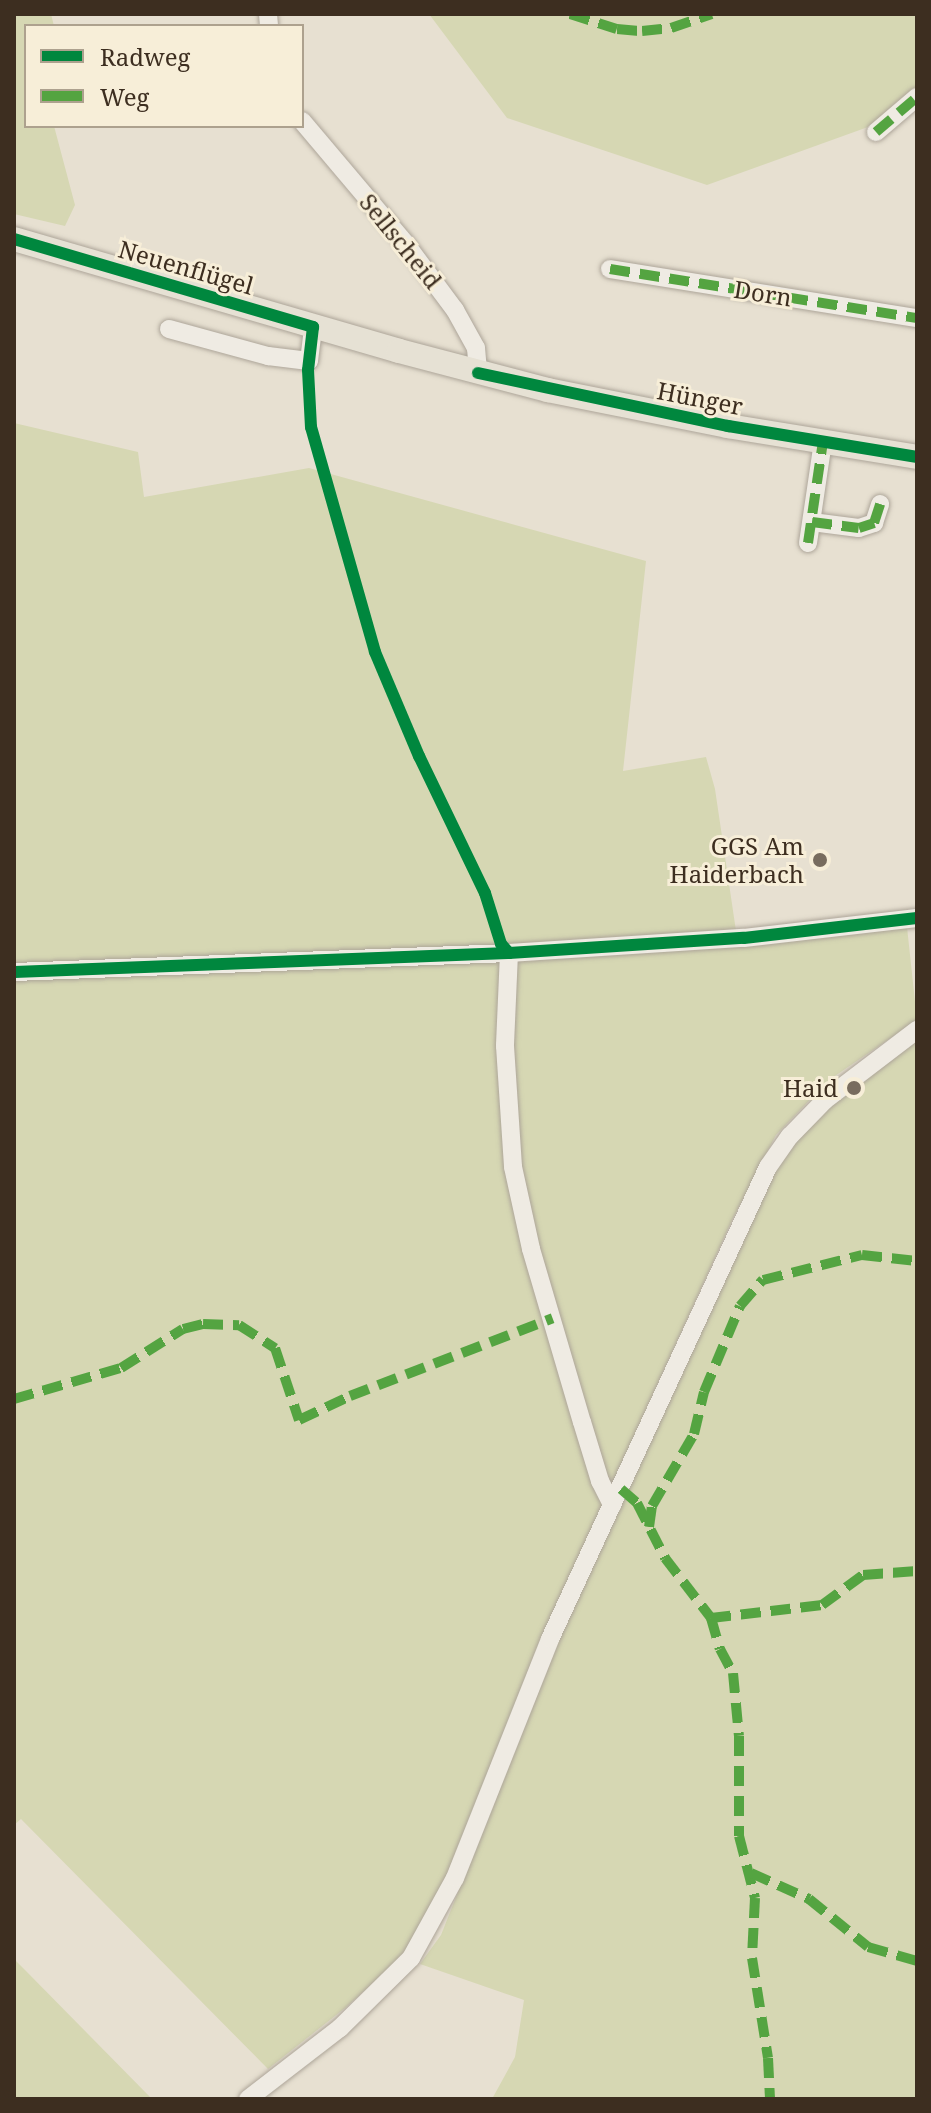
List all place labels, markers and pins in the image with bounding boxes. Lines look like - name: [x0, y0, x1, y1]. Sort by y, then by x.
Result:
- place label: GGS Am Haiderbach: [670, 832, 804, 888]
- marker: GGS Am Haiderbach: [811, 851, 829, 869]
- place label: Haid: [783, 1074, 838, 1102]
- marker: Haid: [845, 1079, 863, 1097]

